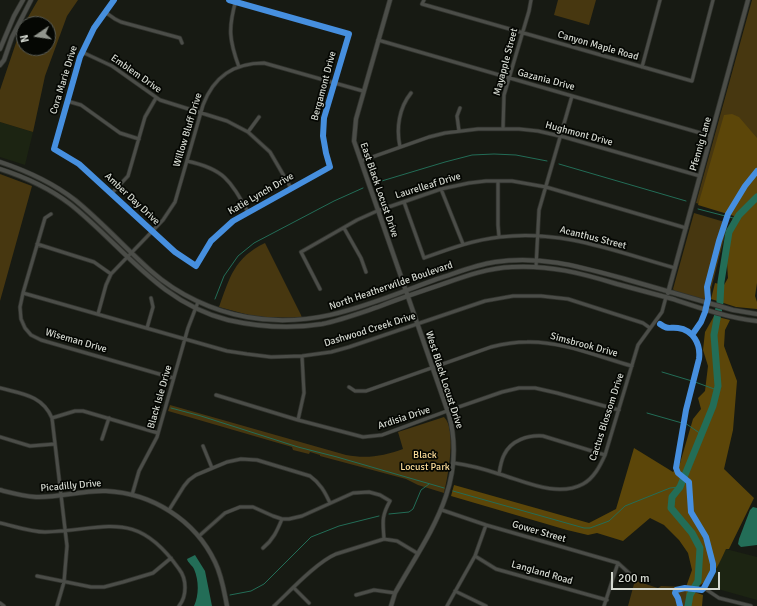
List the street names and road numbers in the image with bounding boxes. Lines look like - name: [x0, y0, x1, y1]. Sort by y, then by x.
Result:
- street label: Mayapple Street: [491, 27, 521, 97]
- street label: Canyon Maple Road: [556, 29, 640, 63]
- street label: Cora Marie Drive: [48, 44, 80, 116]
- street label: Bergamont Drive: [309, 50, 339, 122]
- street label: Emblem Drive: [108, 52, 164, 96]
- street label: Gazania Drive: [516, 67, 576, 93]
- street label: Willow Bluff Drive: [171, 92, 205, 168]
- street label: Pfennig Lane: [688, 116, 714, 172]
- street label: Hughmont Drive: [544, 119, 614, 149]
- street label: East Black Locust Drive: [357, 141, 401, 239]
- street label: Amber Day Drive: [102, 170, 162, 228]
- street label: Katie Lynch Drive: [226, 170, 296, 218]
- street label: Laurelleaf Drive: [394, 170, 462, 202]
- street label: Acanthus Street: [558, 224, 628, 252]
- street label: North Heatherwilde Boulevard: [328, 259, 454, 313]
- street label: Dashwood Creek Drive: [323, 310, 417, 350]
- street label: Wiseman Drive: [44, 326, 108, 356]
- street label: West Black Locust Drive: [423, 330, 465, 430]
- street label: Simsbrook Drive: [549, 330, 619, 360]
- street label: Black Isle Drive: [145, 364, 175, 430]
- street label: Cactus Blossom Drive: [587, 371, 627, 463]
- street label: Ardisia Drive: [376, 404, 432, 432]
- street label: Picadilly Drive: [40, 477, 102, 495]
- street label: Gower Street: [511, 519, 567, 545]
- street label: Langland Road: [510, 559, 574, 587]

